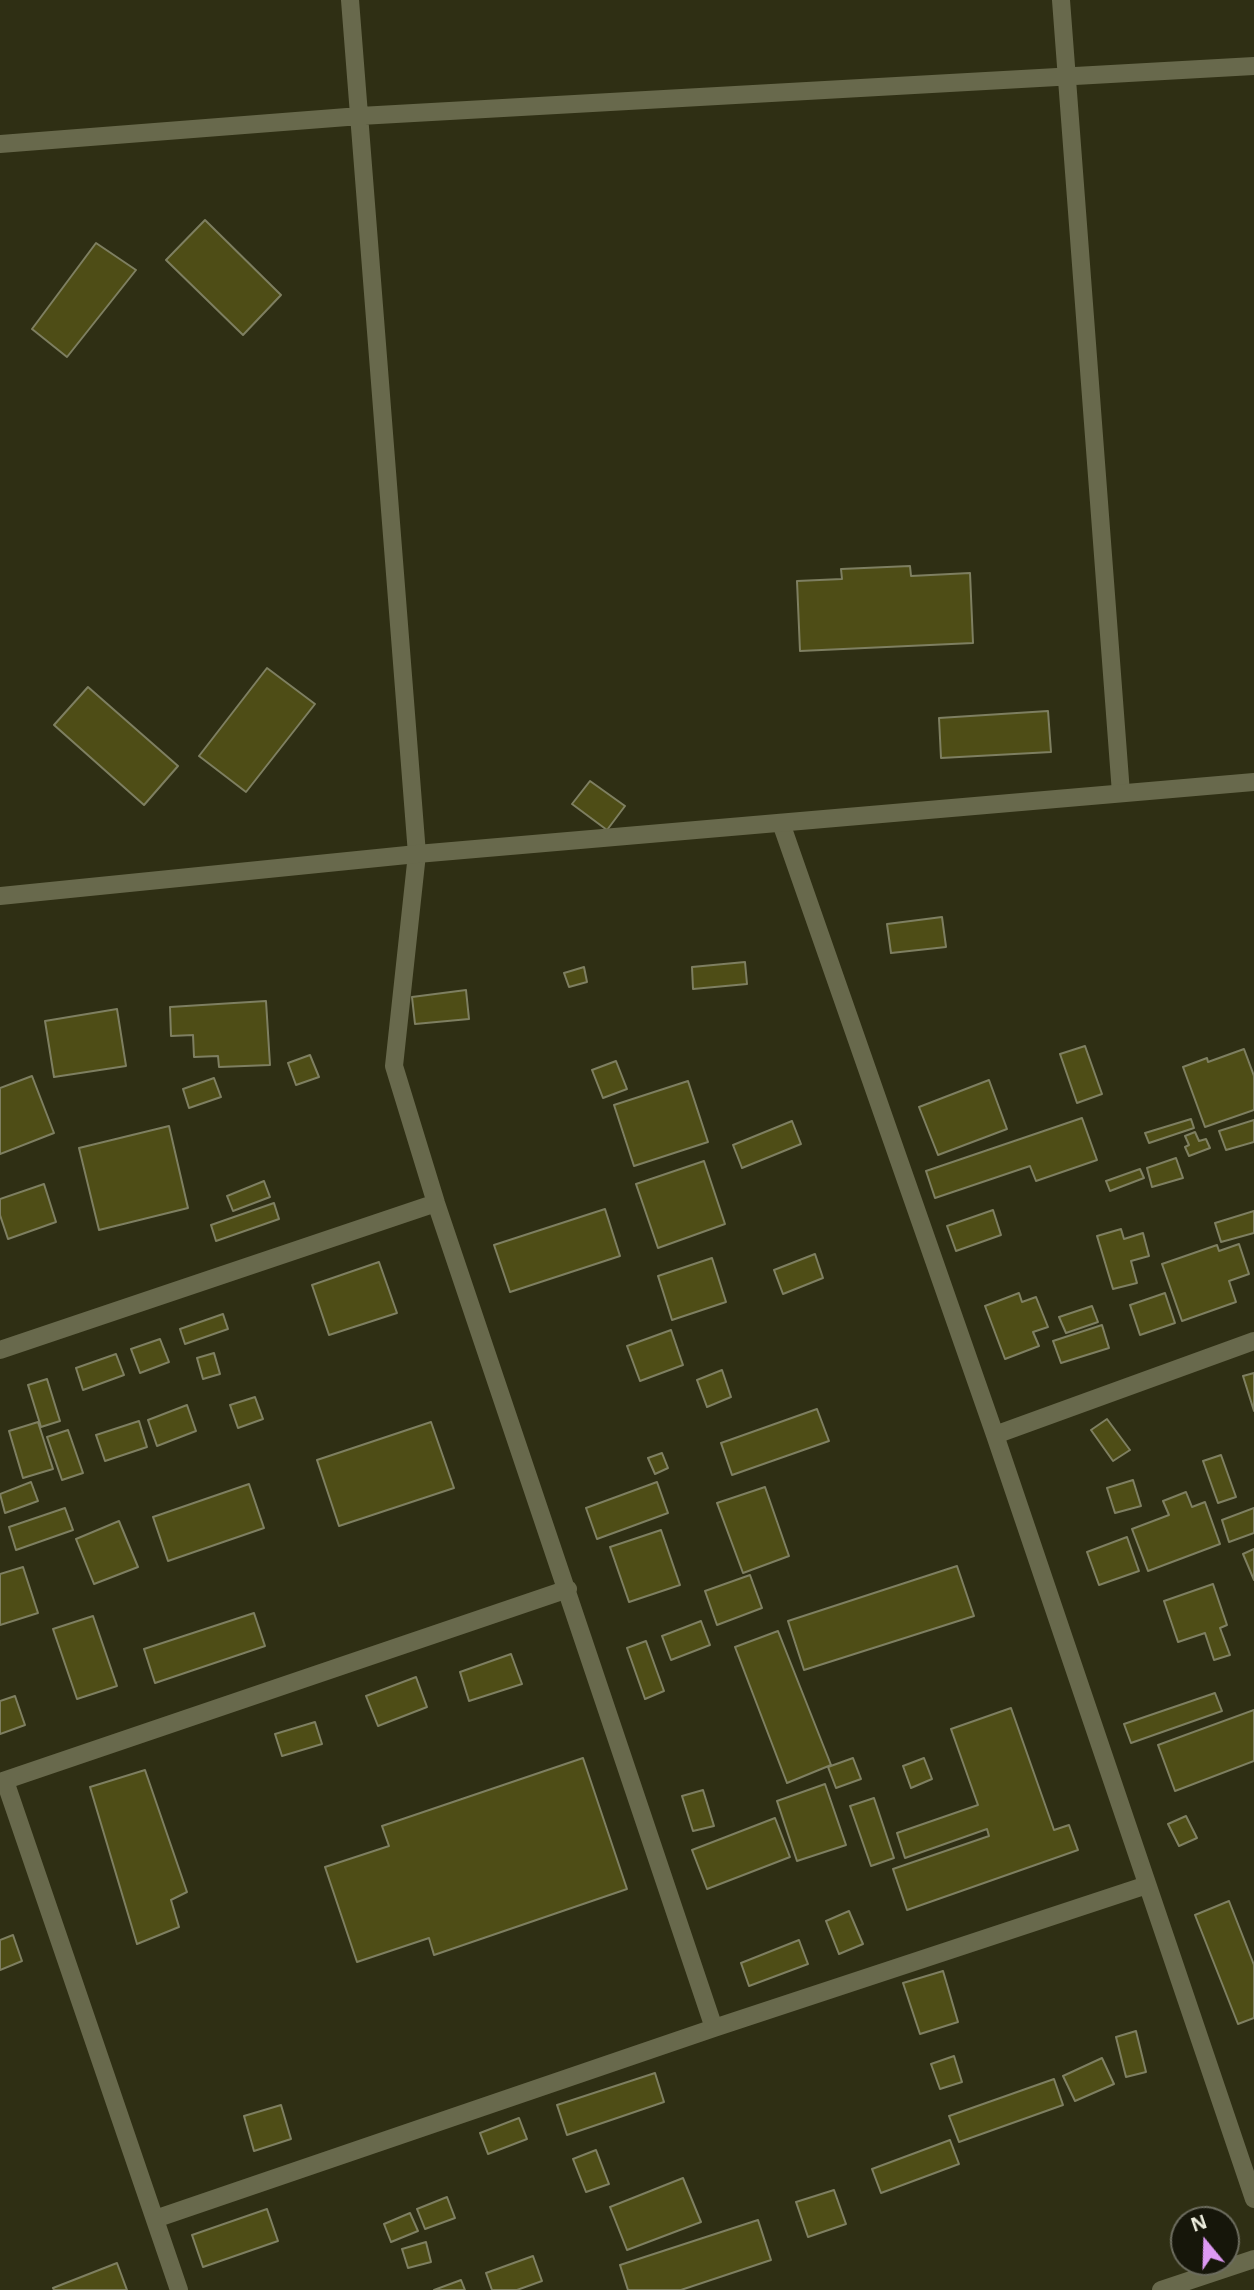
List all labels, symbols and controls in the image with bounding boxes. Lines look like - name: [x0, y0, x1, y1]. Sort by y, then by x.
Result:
- north arrow: [1170, 2206, 1240, 2276]
- text: N: [1187, 2208, 1210, 2238]

